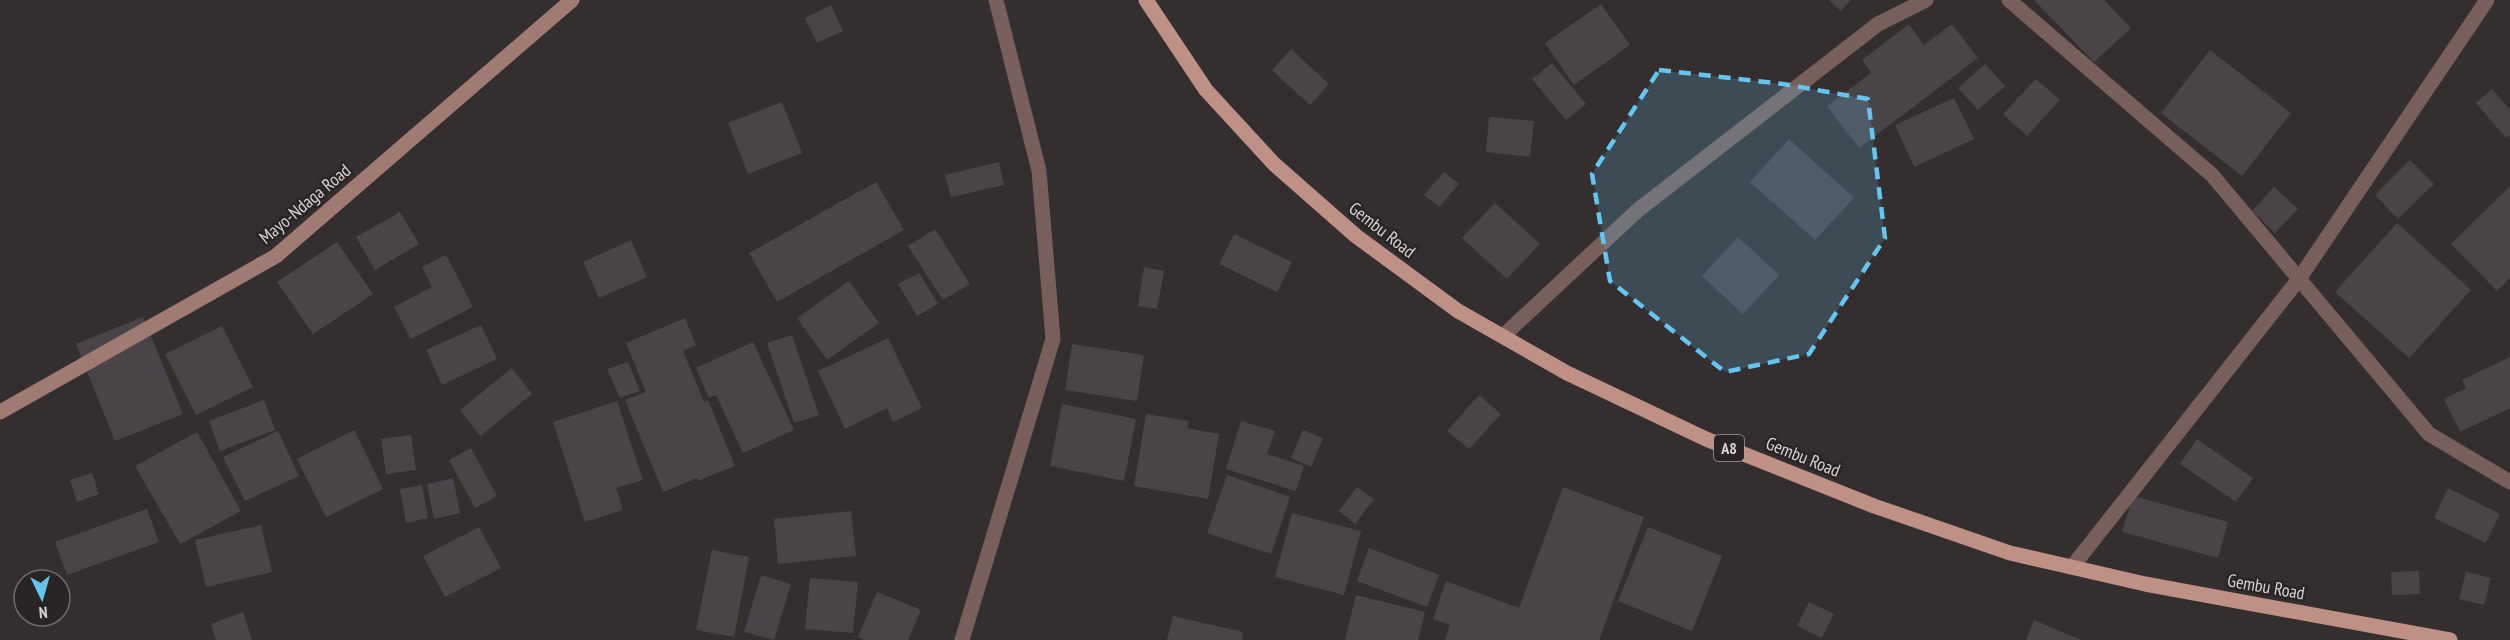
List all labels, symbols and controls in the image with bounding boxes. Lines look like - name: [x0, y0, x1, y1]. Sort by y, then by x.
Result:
- street label: Mayo-Ndaga Road: [254, 159, 355, 249]
- street label: Gembu Road: [1344, 196, 1420, 263]
- street label: Gembu Road: [1763, 431, 1844, 482]
- road number: A8: [1714, 435, 1744, 461]
- north arrow: [12, 568, 72, 628]
- street label: Gembu Road: [2226, 568, 2307, 605]
- text: N: [38, 603, 48, 623]

